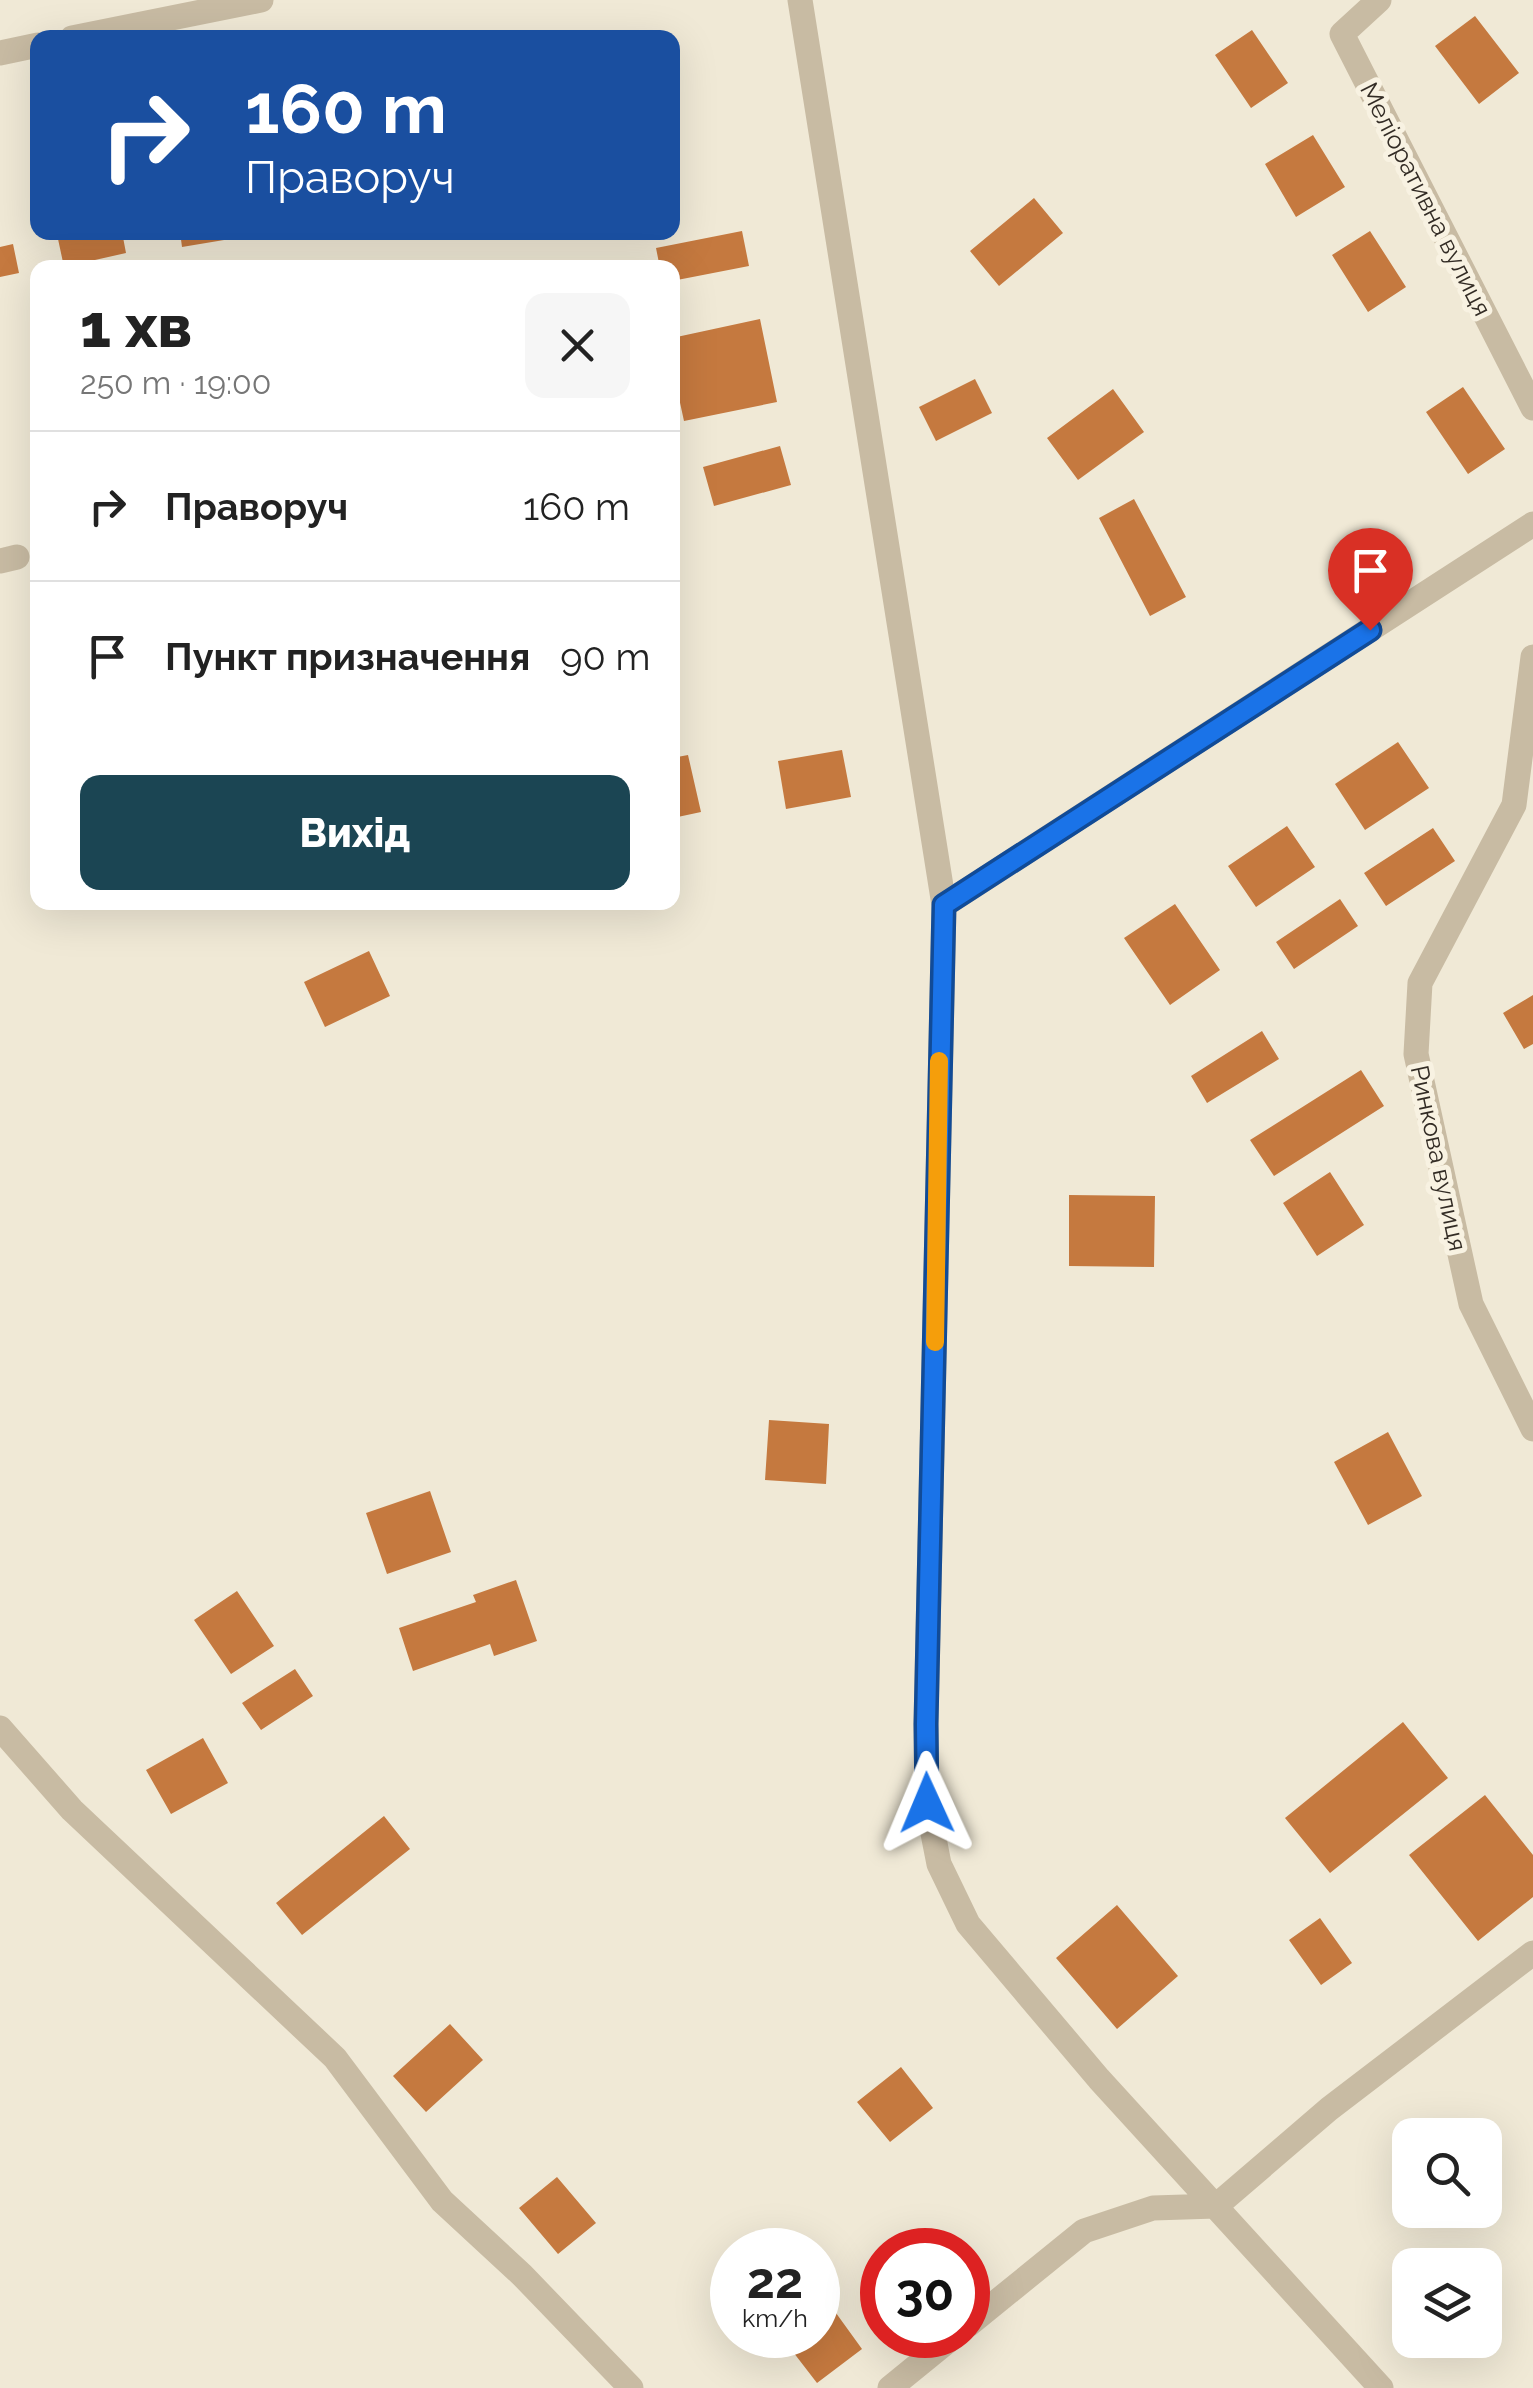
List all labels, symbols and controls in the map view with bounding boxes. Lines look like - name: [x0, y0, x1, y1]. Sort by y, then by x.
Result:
- text: 160 m: [245, 67, 447, 149]
- icon: right: [80, 70, 210, 200]
- street label: Меліоративна вулиця: [1354, 77, 1498, 321]
- text: Праворуч: [245, 151, 455, 204]
- text: 1 хв: [80, 291, 192, 361]
- button: close: [525, 293, 630, 398]
- text: 250 m · 19:00: [80, 364, 271, 401]
- icon: right: [80, 479, 135, 534]
- text: Праворуч: [165, 484, 348, 529]
- text: 160 m: [523, 484, 630, 529]
- pin: [1328, 528, 1413, 631]
- icon: arrive: [1343, 543, 1398, 598]
- icon: arrive: [80, 629, 135, 684]
- text: Пункт призначення: [165, 634, 530, 679]
- text: 90 m: [560, 634, 650, 679]
- button: Вихід: [80, 775, 630, 890]
- street label: Ринкова вулиця: [1405, 1062, 1473, 1254]
- position arrow: [875, 1751, 979, 1855]
- map controls: [1392, 2118, 1502, 2358]
- button: search: [1392, 2118, 1502, 2228]
- speed limit sign: 30: [860, 2228, 990, 2358]
- button: layers: [1392, 2248, 1502, 2358]
- text: 22: [747, 2251, 803, 2310]
- text: km/h: [742, 2303, 808, 2333]

